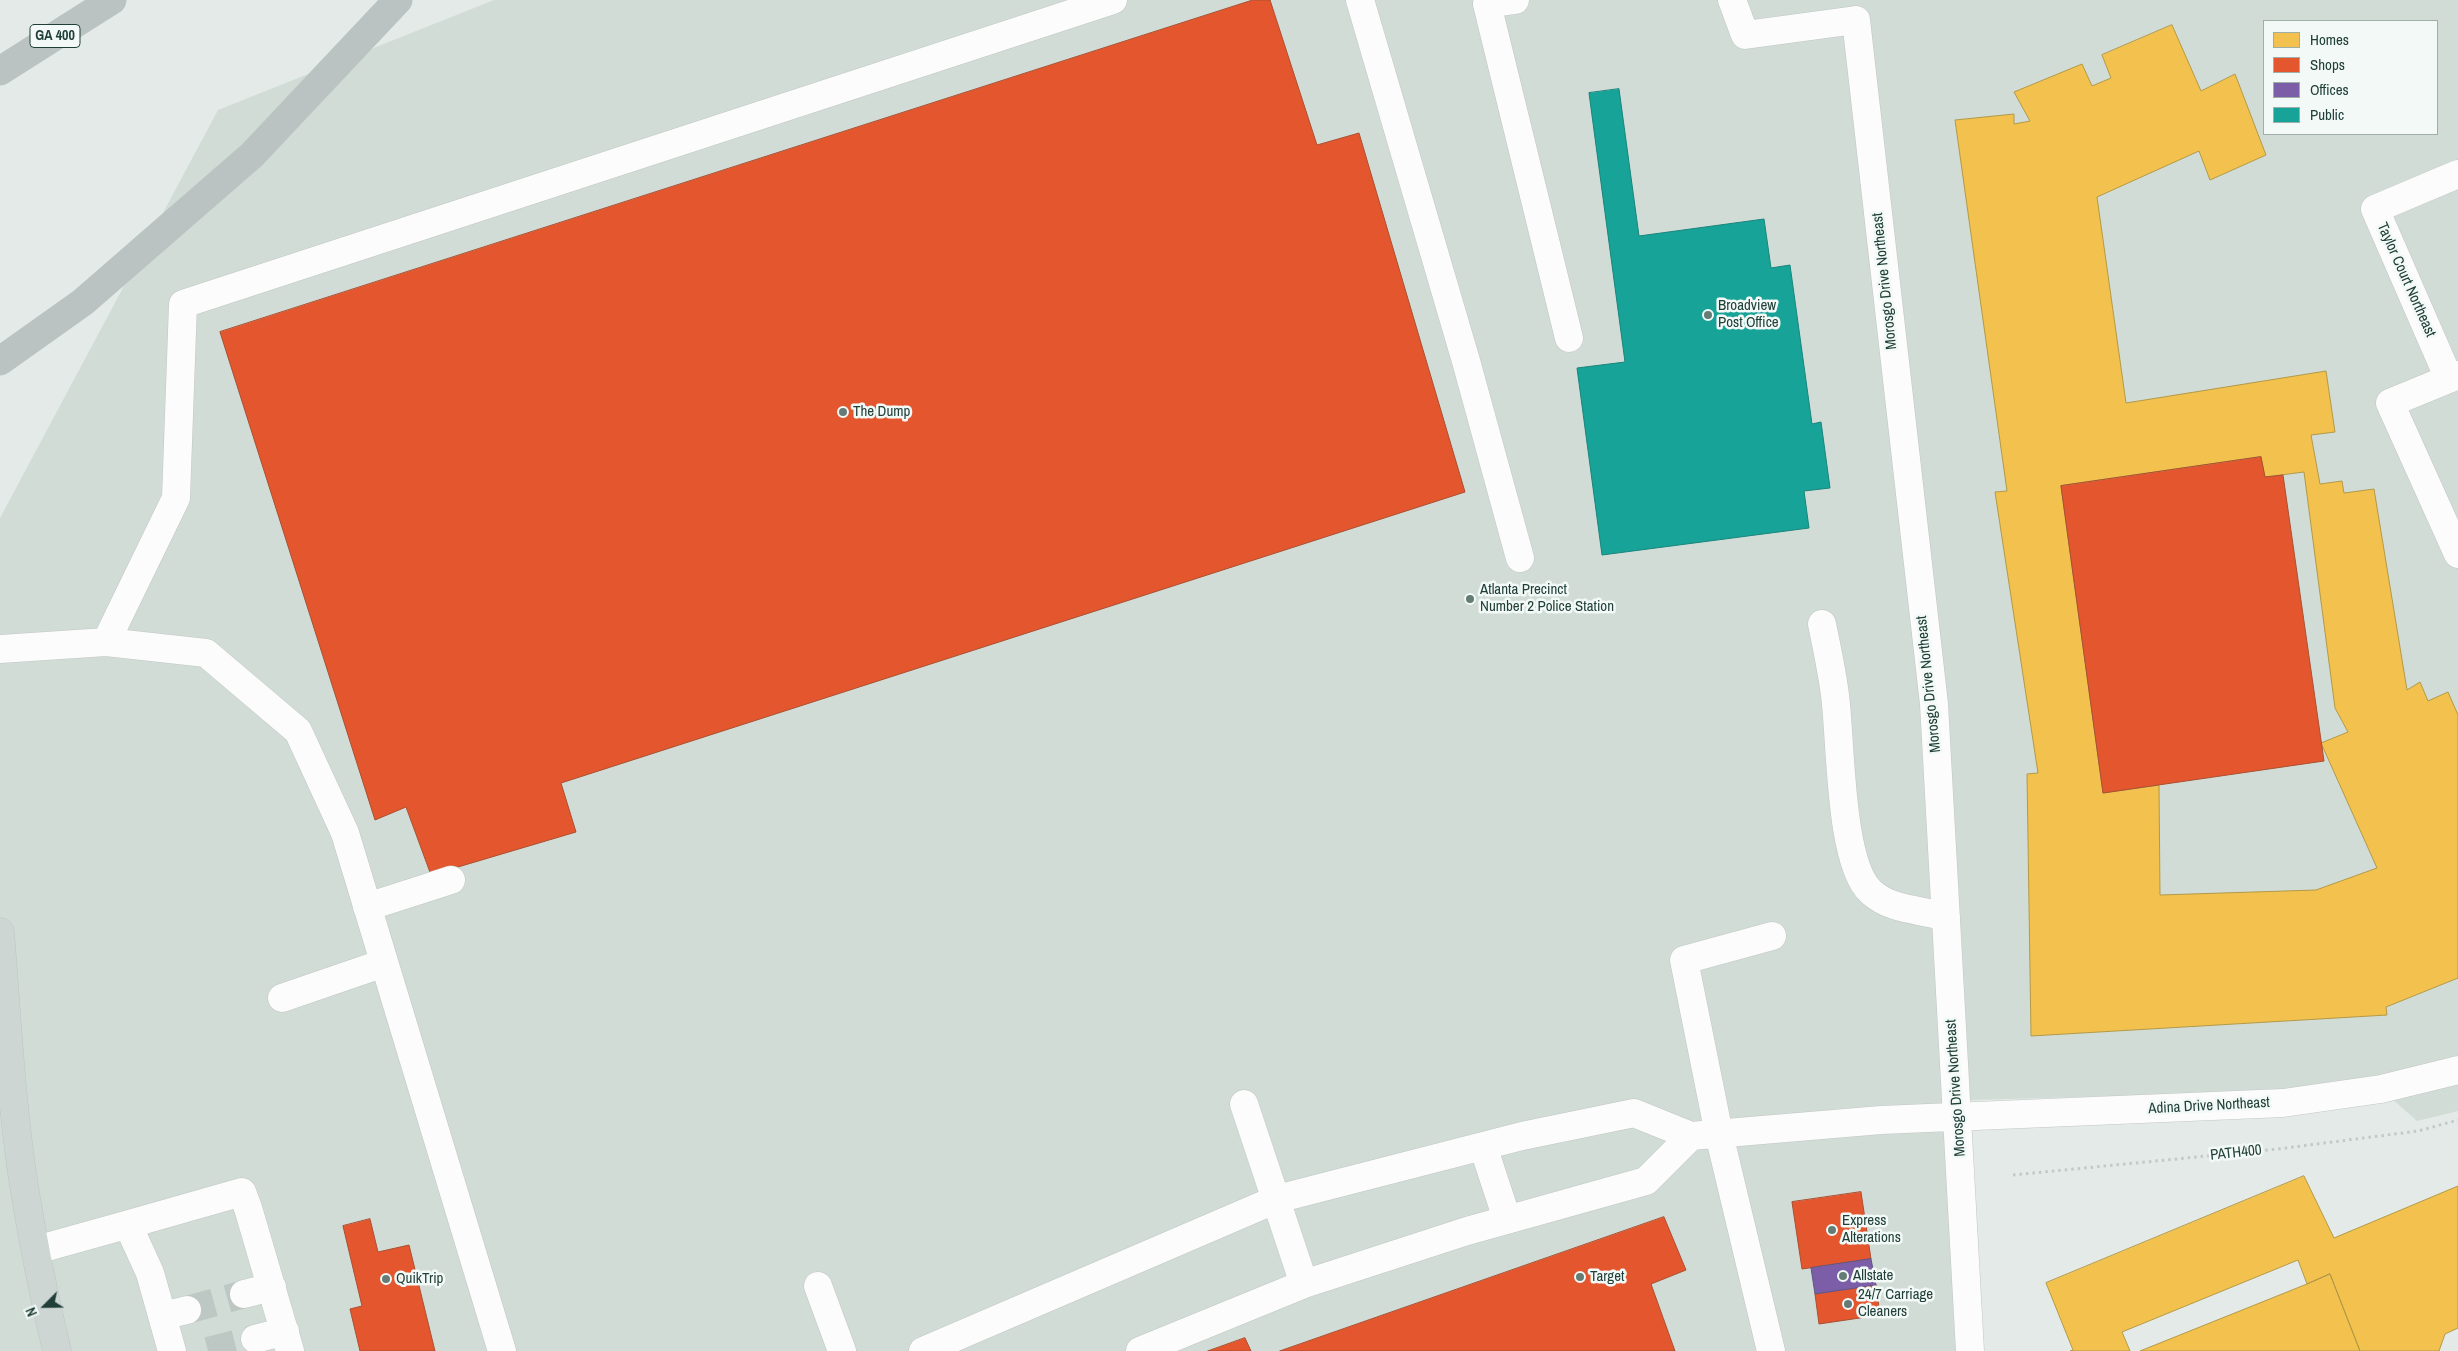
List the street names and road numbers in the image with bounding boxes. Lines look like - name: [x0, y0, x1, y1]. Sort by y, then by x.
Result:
- road number: GA 400: [30, 24, 80, 48]
- street label: Morosgo Drive Northeast: [1869, 212, 1901, 350]
- street label: Taylor Court Northeast: [2373, 220, 2439, 340]
- street label: Morosgo Drive Northeast: [1913, 615, 1945, 753]
- street label: Morosgo Drive Northeast: [1942, 1019, 1970, 1157]
- street label: Adina Drive Northeast: [2148, 1094, 2270, 1118]
- street label: PATH400: [2209, 1141, 2263, 1165]

